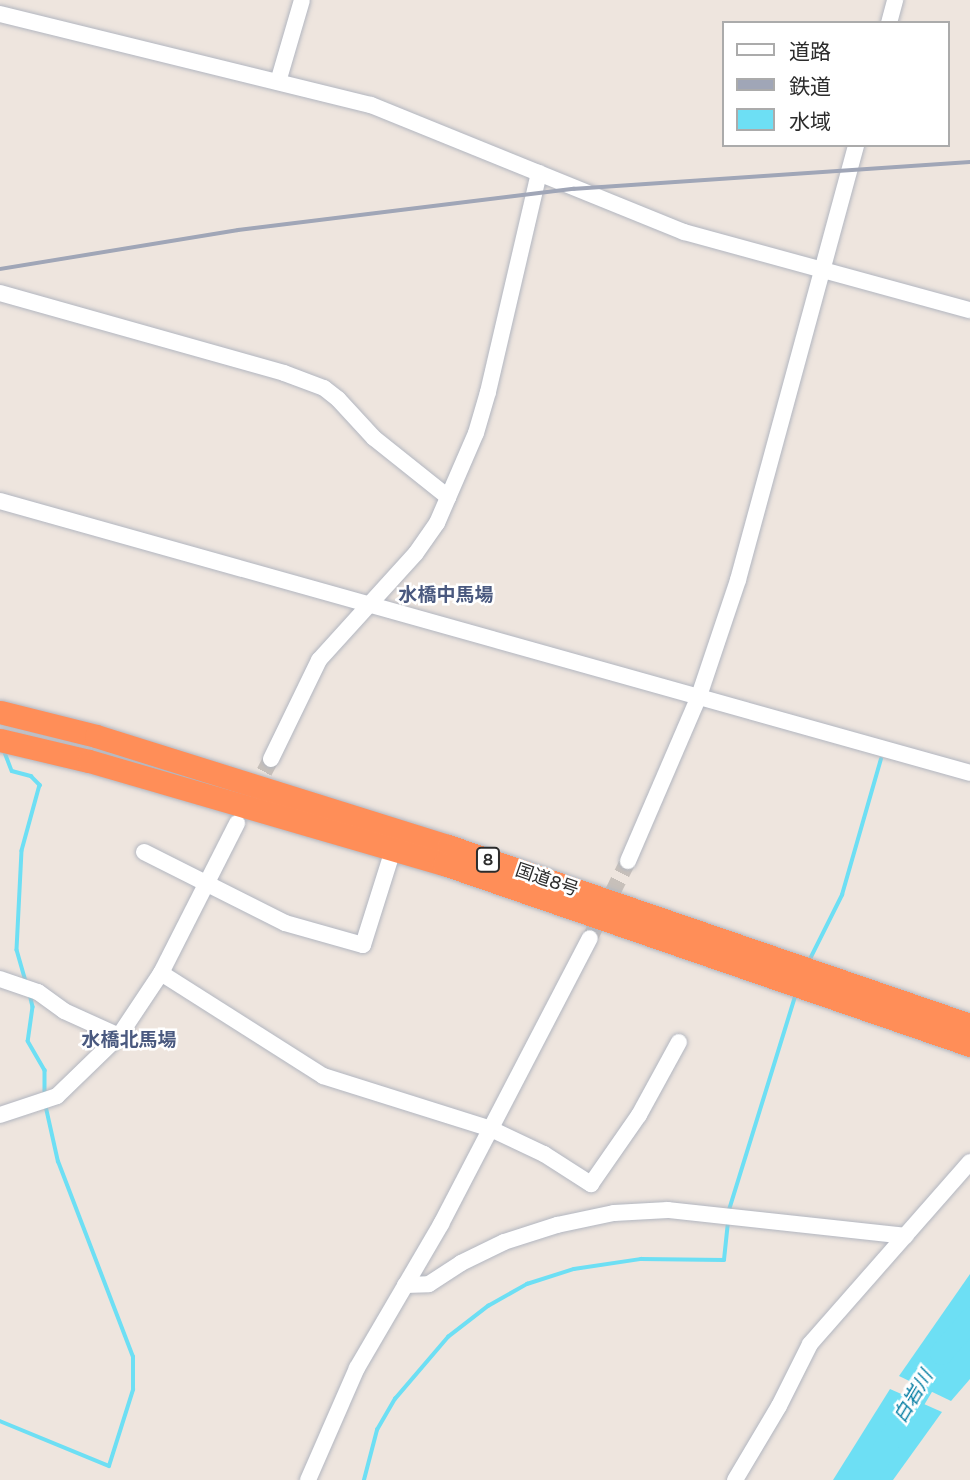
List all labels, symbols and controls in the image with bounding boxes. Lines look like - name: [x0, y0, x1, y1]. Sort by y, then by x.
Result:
- legend: [722, 21, 949, 147]
- text: 道路: [789, 40, 831, 65]
- text: 鉄道: [789, 75, 831, 100]
- text: 水域: [789, 110, 831, 135]
- district label: 水橋中馬場: [399, 585, 493, 607]
- road number: 8: [476, 848, 500, 873]
- street label: 国道8号: [513, 859, 581, 901]
- district label: 水橋北馬場: [82, 1030, 176, 1052]
- water label: 白岩川: [890, 1367, 938, 1427]

